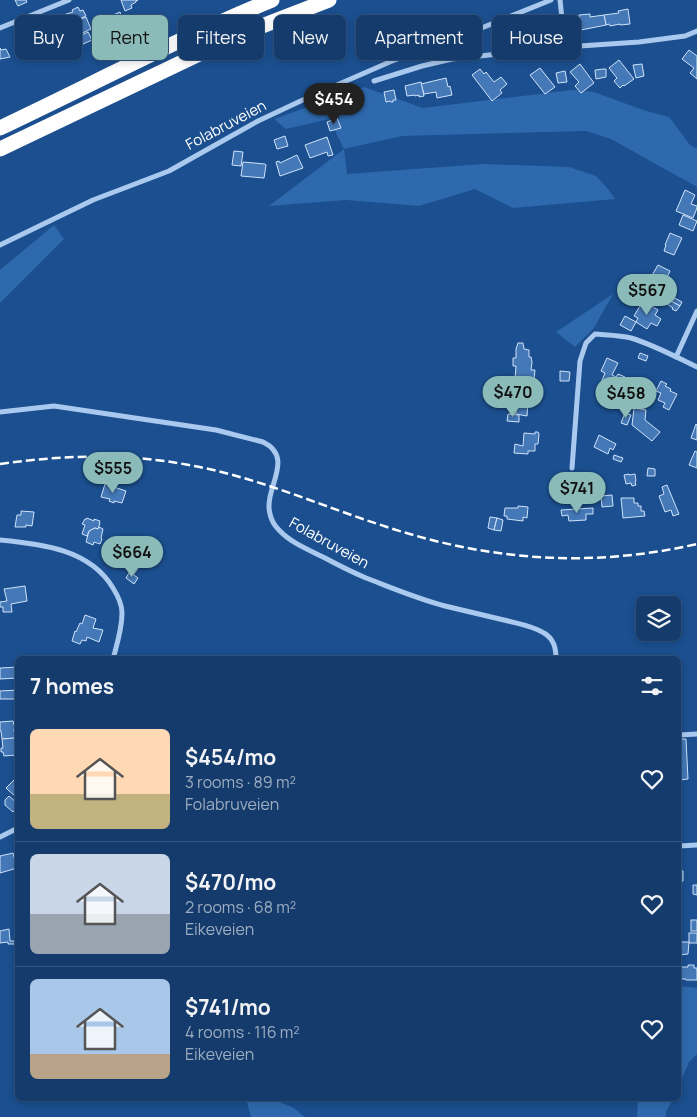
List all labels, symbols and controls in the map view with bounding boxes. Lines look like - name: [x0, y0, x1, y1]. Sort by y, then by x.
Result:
- chip: Buy: [15, 15, 82, 60]
- chip: Rent: [92, 15, 168, 60]
- chip: Filters: [178, 15, 264, 60]
- chip: New: [274, 15, 346, 60]
- chip: Apartment: [356, 15, 482, 60]
- chip: House: [492, 15, 581, 60]
- pin: $454: [304, 82, 364, 125]
- text: $454: [315, 88, 353, 110]
- street label: Folabruveien: [182, 95, 270, 155]
- pin: $567: [617, 274, 677, 316]
- text: $567: [628, 279, 666, 301]
- pin: $470: [483, 376, 543, 418]
- pin: $458: [596, 376, 656, 419]
- text: $470: [494, 381, 532, 403]
- text: $458: [607, 382, 645, 404]
- pin: $555: [83, 452, 143, 494]
- text: $555: [94, 457, 132, 479]
- pin: $741: [547, 472, 607, 514]
- text: $741: [560, 477, 594, 499]
- street label: Folabruveien: [286, 512, 373, 573]
- pin: $664: [102, 536, 162, 578]
- text: $664: [112, 541, 152, 563]
- map controls: [636, 596, 681, 641]
- button: layers: [636, 596, 681, 641]
- text: 7 homes: [30, 672, 114, 700]
- icon: filters: [638, 672, 666, 700]
- text: $454/mo: [185, 743, 276, 771]
- icon: home: [70, 749, 130, 809]
- icon: heart: [638, 765, 666, 793]
- text: 3 rooms · 89 m²: [185, 771, 296, 793]
- text: Folabruveien: [185, 793, 279, 815]
- text: $470/mo: [185, 868, 276, 896]
- icon: home: [70, 874, 130, 934]
- icon: heart: [638, 890, 666, 918]
- text: 2 rooms · 68 m²: [185, 896, 296, 918]
- text: Eikeveien: [185, 918, 254, 940]
- text: $741/mo: [185, 993, 271, 1021]
- icon: home: [70, 999, 130, 1059]
- icon: heart: [638, 1015, 666, 1043]
- text: 4 rooms · 116 m²: [185, 1021, 300, 1043]
- text: Eikeveien: [185, 1043, 254, 1065]

